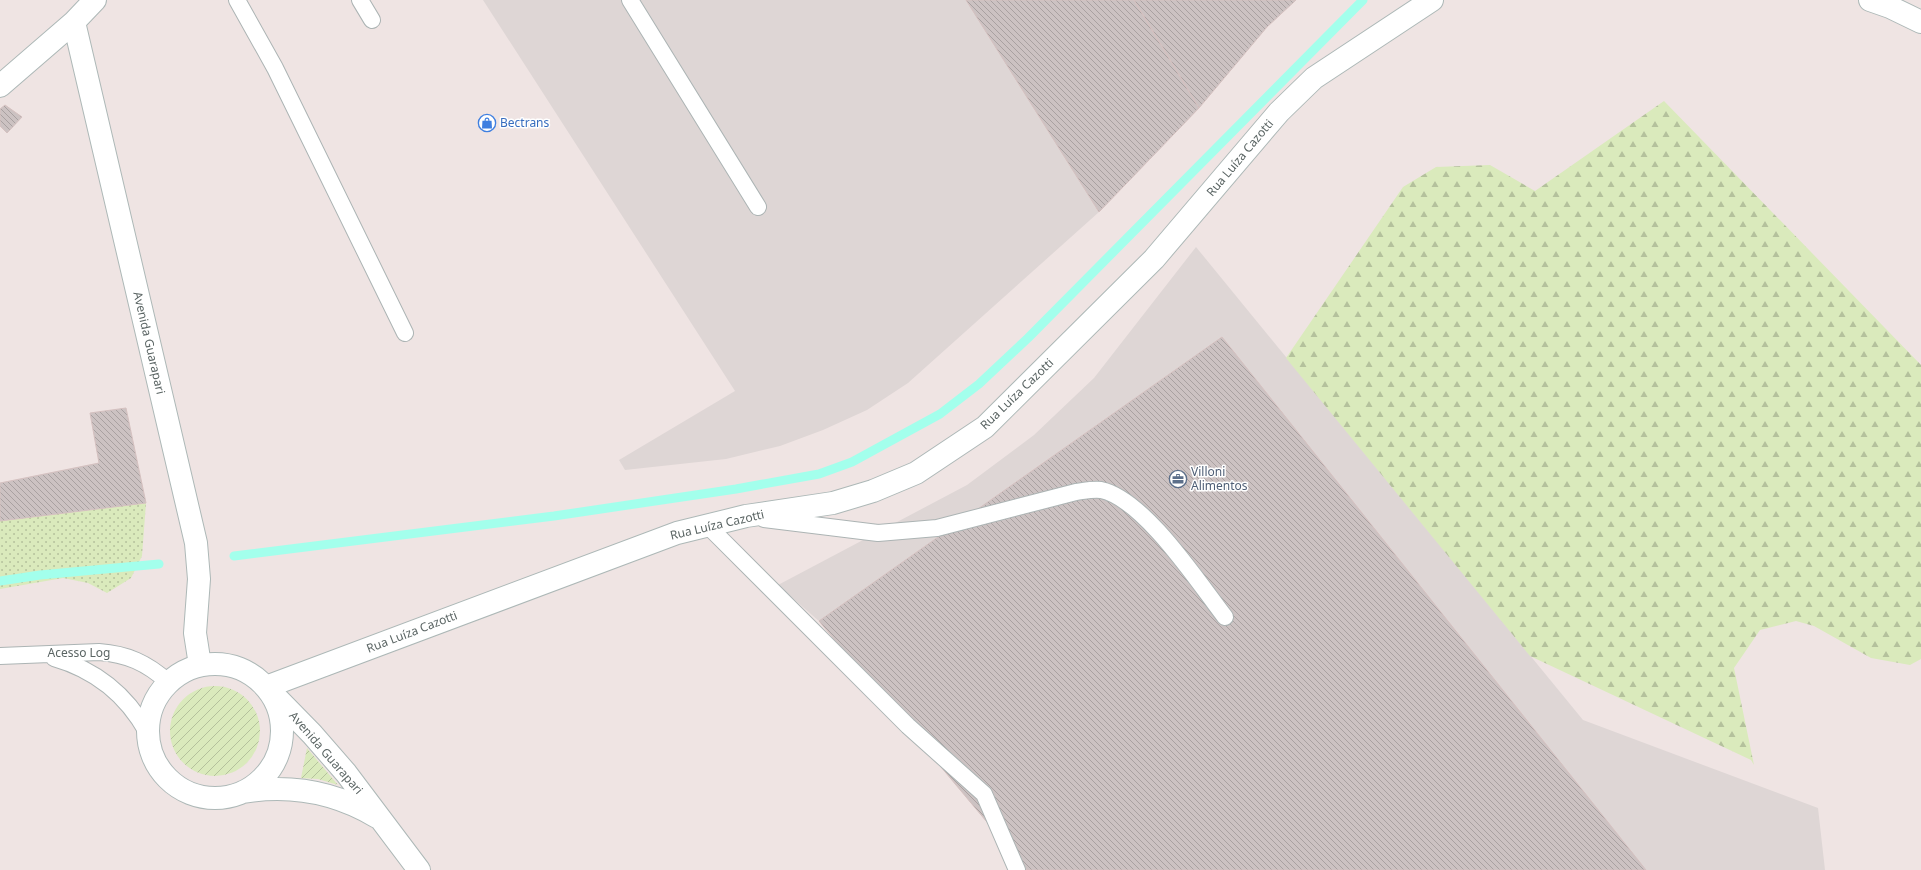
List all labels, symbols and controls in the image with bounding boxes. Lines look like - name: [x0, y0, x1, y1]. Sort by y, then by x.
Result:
- shop icon: Bectrans: [477, 113, 497, 133]
- place label: Bectrans: [500, 114, 550, 131]
- street label: Rua Luíza Cazotti: [1202, 115, 1277, 200]
- street label: Avenida Guarapari: [129, 290, 170, 396]
- street label: Rua Luíza Cazotti: [976, 354, 1057, 433]
- place label: Villoni Alimentos: [1191, 463, 1248, 494]
- office icon: Villoni Alimentos: [1168, 469, 1188, 489]
- street label: Rua Luíza Cazotti: [668, 505, 766, 544]
- street label: Rua Luíza Cazotti: [364, 606, 460, 657]
- street label: Acesso Log: [47, 644, 111, 661]
- street label: Avenida Guarapari: [286, 708, 367, 798]

